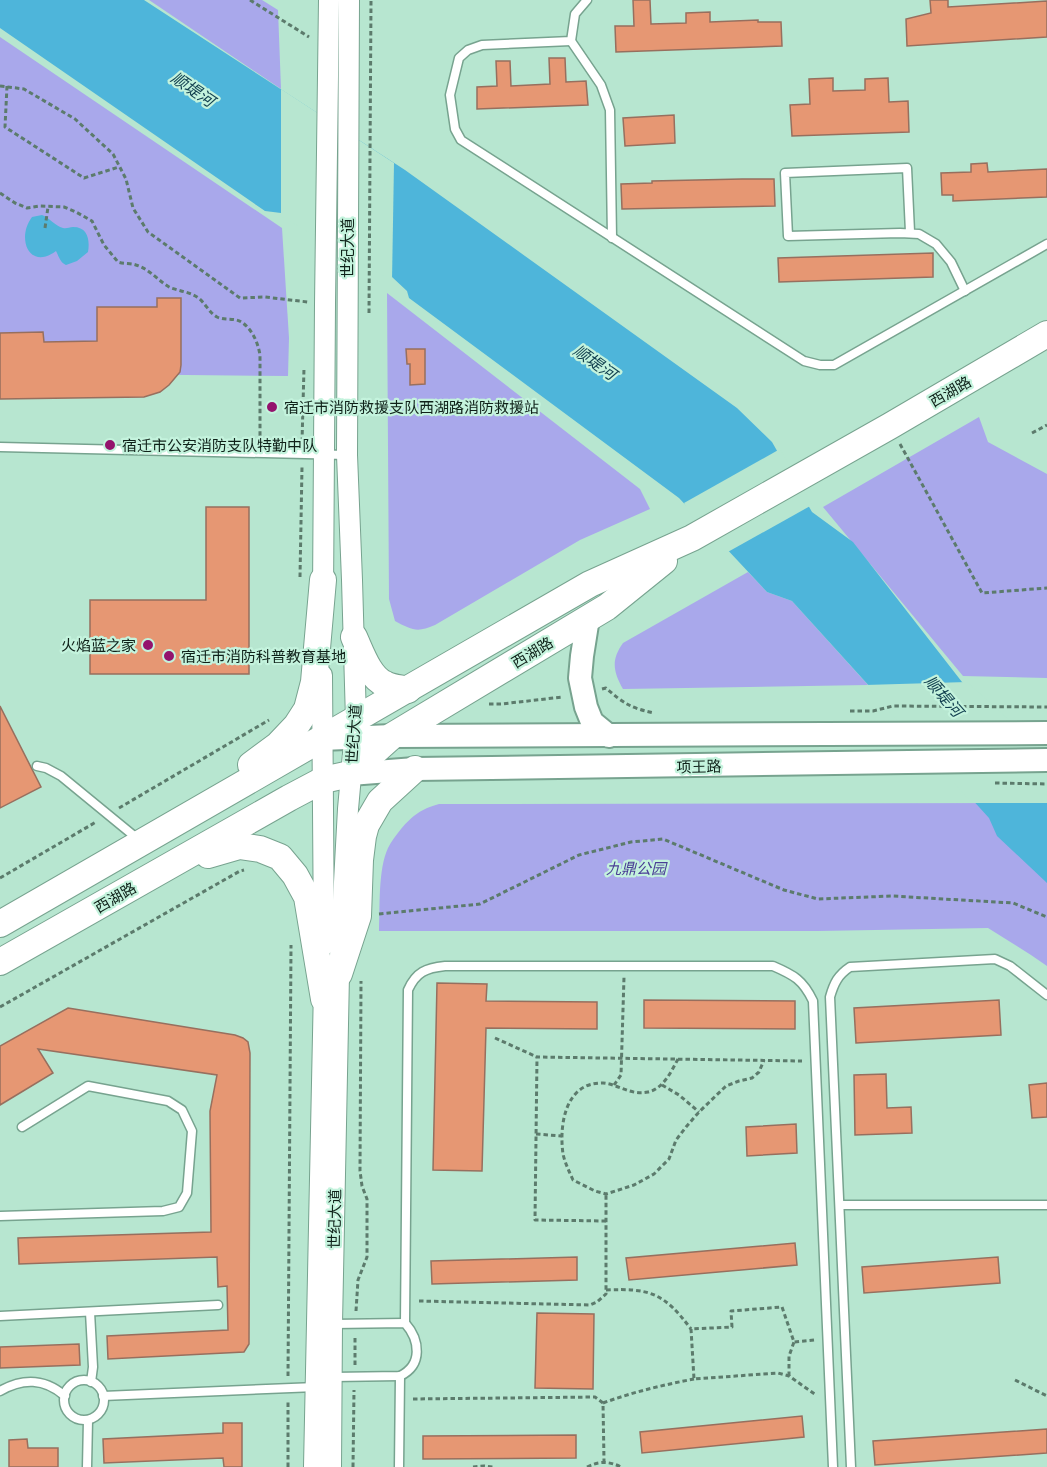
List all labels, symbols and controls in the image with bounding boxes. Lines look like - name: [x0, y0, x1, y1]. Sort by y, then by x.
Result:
- water label: 顺堤河: [167, 66, 222, 113]
- street label: 世纪大道: [337, 218, 357, 278]
- water label: 顺堤河: [569, 339, 623, 386]
- street label: 西湖路: [926, 371, 974, 411]
- place label: 宿迁市消防救援支队西湖路消防救援站: [284, 397, 539, 417]
- marker: 宿迁市消防救援支队西湖路消防救援站: [265, 400, 279, 414]
- place label: 宿迁市公安消防支队特勤中队: [122, 435, 317, 455]
- marker: 宿迁市公安消防支队特勤中队: [103, 438, 117, 452]
- street label: 西湖路: [508, 632, 556, 672]
- place label: 火焰蓝之家: [61, 635, 136, 655]
- marker: 火焰蓝之家: [141, 638, 155, 652]
- place label: 宿迁市消防科普教育基地: [181, 646, 346, 666]
- marker: 宿迁市消防科普教育基地: [162, 649, 176, 663]
- water label: 顺堤河: [920, 671, 970, 724]
- street label: 世纪大道: [341, 703, 365, 765]
- street label: 项王路: [676, 756, 722, 776]
- park label: 九鼎公园: [606, 858, 668, 878]
- street label: 西湖路: [91, 877, 139, 917]
- street label: 世纪大道: [323, 1189, 345, 1249]

